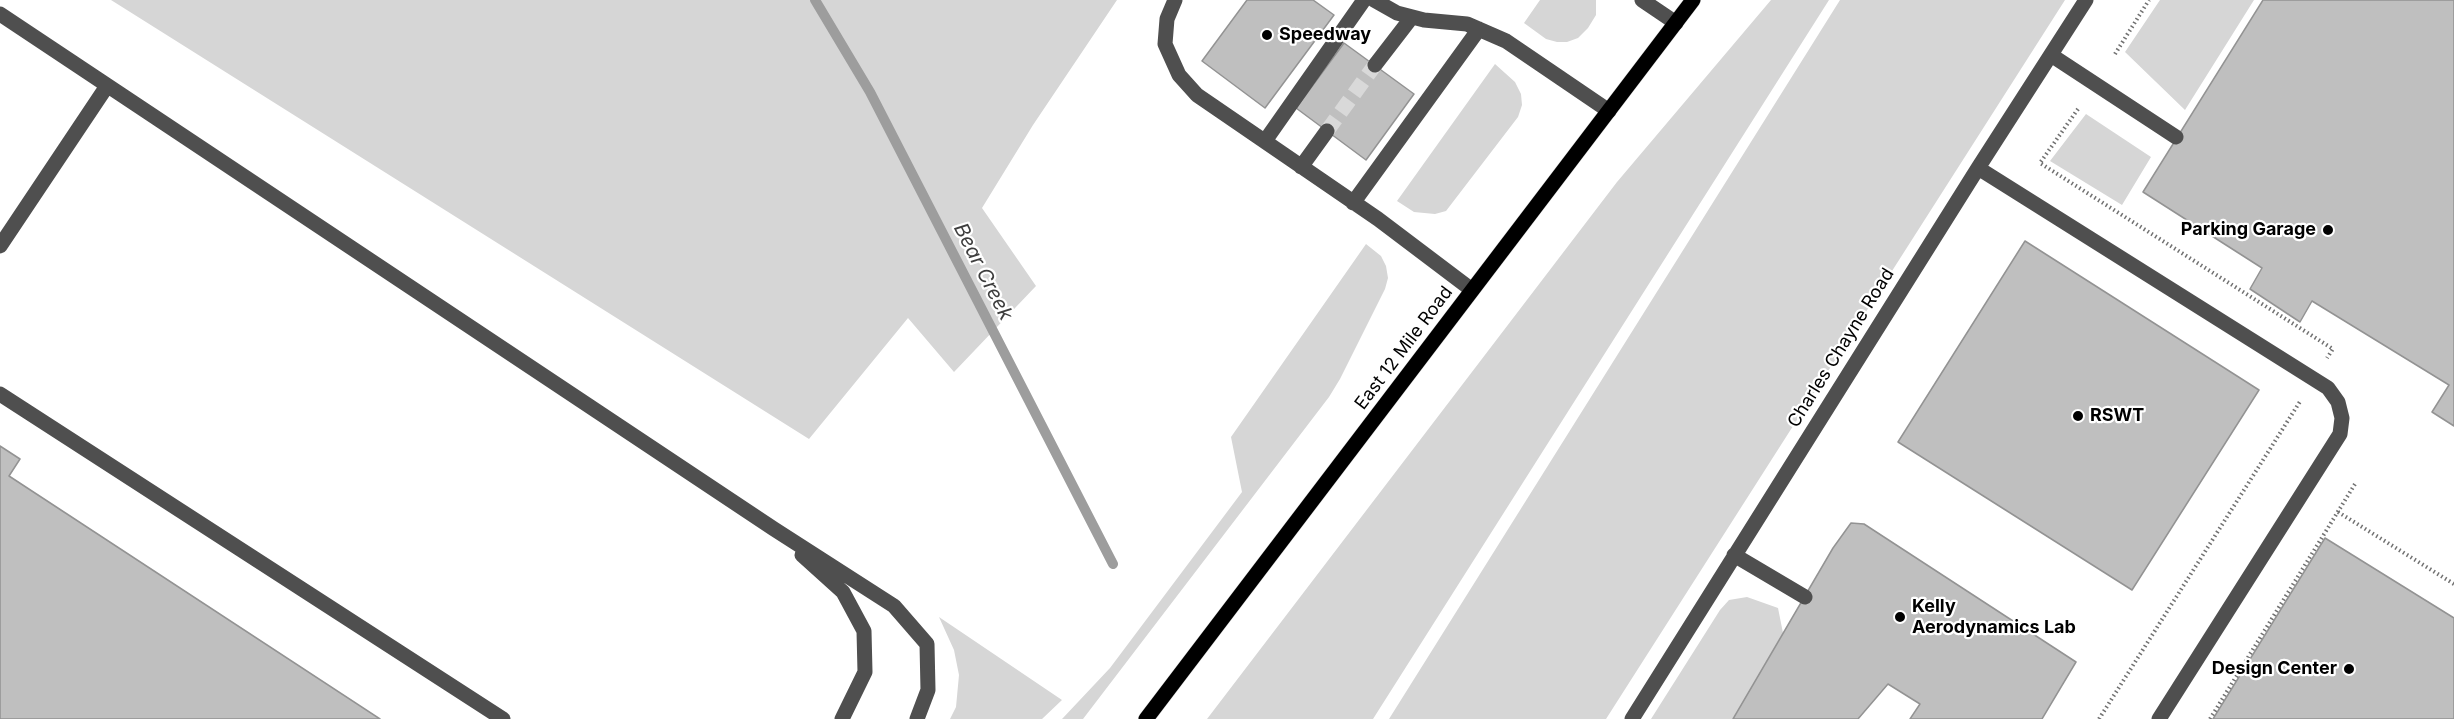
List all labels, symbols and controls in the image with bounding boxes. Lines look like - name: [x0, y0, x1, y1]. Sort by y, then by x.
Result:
- place label: Speedway: [1279, 24, 1371, 46]
- marker: Speedway: [1260, 28, 1274, 42]
- water label: Bear Creek: [948, 219, 1018, 325]
- place label: Parking Garage: [2181, 219, 2316, 241]
- marker: Parking Garage: [2321, 223, 2335, 237]
- street label: Charles Chayne Road: [1783, 264, 1899, 432]
- street label: East 12 Mile Road: [1351, 282, 1457, 414]
- place label: RSWT: [2090, 405, 2144, 427]
- marker: RSWT: [2071, 409, 2085, 423]
- place label: Kelly Aerodynamics Lab: [1912, 596, 2076, 638]
- marker: Kelly Aerodynamics Lab: [1893, 610, 1907, 624]
- place label: Design Center: [2212, 658, 2337, 680]
- marker: Design Center: [2342, 662, 2356, 676]

